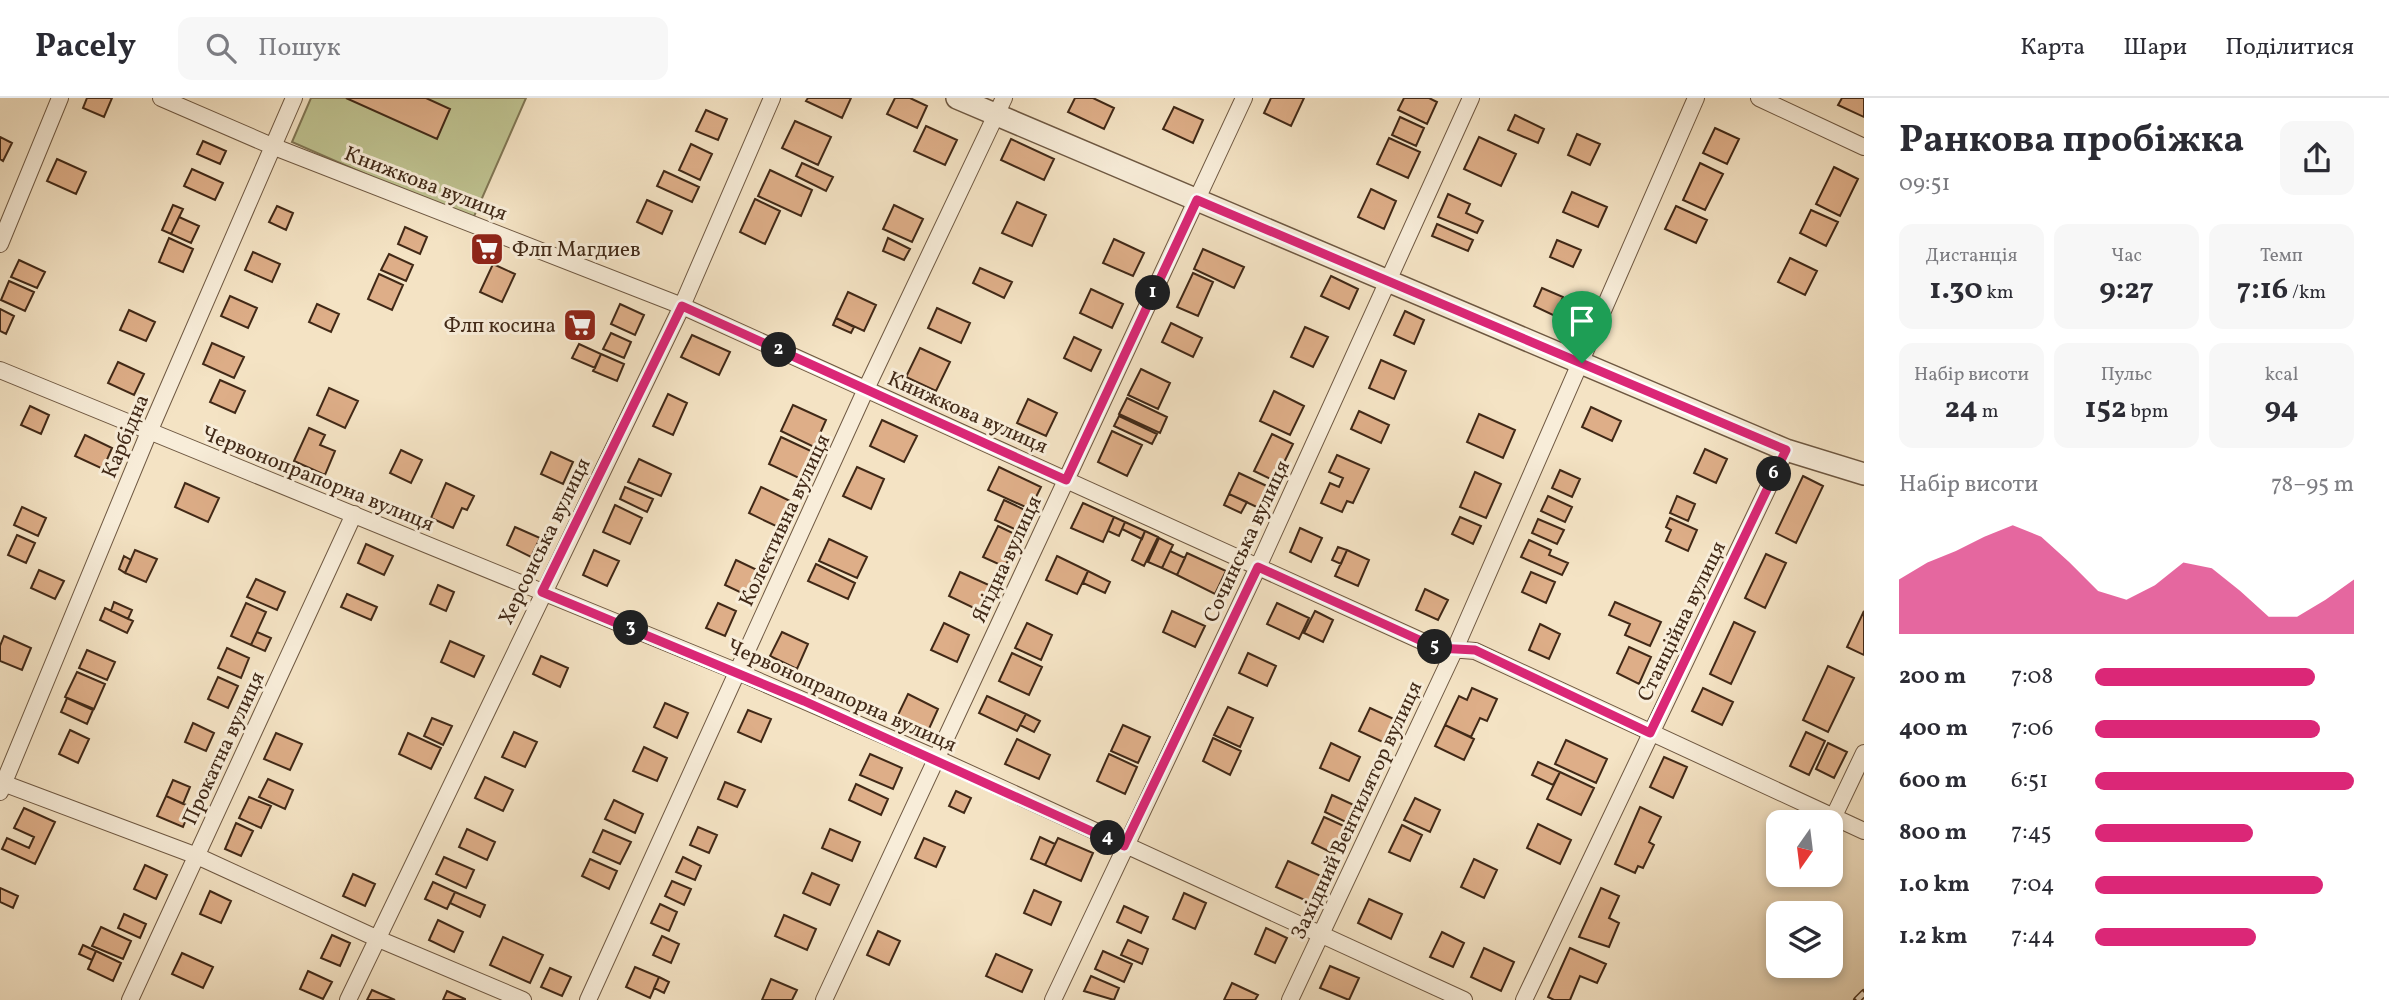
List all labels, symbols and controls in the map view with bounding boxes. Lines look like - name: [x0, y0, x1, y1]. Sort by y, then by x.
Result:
- search box: [178, 17, 668, 80]
- text: Pacely: [35, 25, 136, 71]
- icon: search: [202, 29, 240, 67]
- text: Пошук: [258, 30, 341, 66]
- text: Карта: [2020, 31, 2085, 65]
- text: Шари: [2123, 31, 2187, 65]
- text: Поділитися: [2225, 31, 2354, 65]
- text: Ранкова пробіжка: [1899, 115, 2244, 168]
- button: share: [2280, 121, 2354, 195]
- street label: Книжкова вулиця: [340, 140, 511, 229]
- text: 09:51: [1899, 168, 1950, 200]
- supermarket icon: Флп Магдиев: [468, 230, 506, 268]
- place label: Флп Магдиев: [512, 236, 641, 265]
- text: Дистанція: [1926, 243, 2017, 269]
- text: Час: [2111, 243, 2142, 269]
- text: Темп: [2260, 243, 2303, 269]
- text: 1.30: [1929, 269, 1983, 311]
- text: 9:27: [2099, 269, 2154, 311]
- text: 7:16: [2237, 269, 2288, 311]
- pin: 1: [1136, 276, 1170, 310]
- text: 1: [1149, 279, 1156, 305]
- text: km: [1983, 280, 2014, 306]
- text: /km: [2288, 280, 2326, 306]
- pin: [1552, 291, 1612, 363]
- icon: arrive: [1563, 302, 1601, 340]
- supermarket icon: Флп косина: [561, 306, 599, 344]
- place label: Флп косина: [444, 312, 556, 341]
- pin: 2: [762, 332, 796, 368]
- text: 2: [774, 336, 783, 362]
- text: Набір висоти: [1914, 362, 2029, 388]
- text: Пульс: [2101, 362, 2152, 388]
- text: kcal: [2265, 362, 2298, 388]
- street label: Книжкова вулиця: [883, 365, 1052, 462]
- text: 24: [1945, 388, 1978, 430]
- text: 152: [2085, 388, 2127, 430]
- text: 94: [2264, 388, 2299, 430]
- street label: Карбідна: [96, 390, 157, 483]
- text: m: [1978, 399, 1998, 425]
- text: bpm: [2127, 399, 2169, 425]
- street label: Червонопрапорна вулиця: [197, 419, 438, 539]
- street label: Колективна вулиця: [733, 430, 838, 612]
- street label: Херсонська вулиця: [492, 453, 598, 630]
- street label: Сочинська вулиця: [1197, 456, 1298, 627]
- pin: 6: [1756, 456, 1792, 492]
- text: 6: [1768, 460, 1779, 486]
- text: Набір висоти: [1899, 469, 2038, 501]
- text: 78–95 m: [2271, 469, 2354, 501]
- street label: Ягідна вулиця: [965, 491, 1049, 628]
- street label: Станційна вулиця: [1631, 537, 1734, 707]
- pin: 3: [614, 610, 648, 646]
- text: 3: [626, 614, 635, 640]
- pin: 5: [1418, 630, 1452, 664]
- street label: Червонопрапорна вулиця: [722, 633, 961, 760]
- text: 5: [1430, 633, 1439, 659]
- text: 200 m: [1899, 661, 1966, 693]
- text: 7:08: [2011, 661, 2053, 693]
- street label: Прокатна вулиця: [176, 667, 273, 830]
- street label: Західний Вентилятор вулиця: [1285, 677, 1430, 945]
- text: 400 m: [1899, 713, 1968, 745]
- text: 7:06: [2011, 713, 2053, 745]
- text: 600 m: [1899, 765, 1967, 797]
- text: 6:51: [2011, 765, 2048, 797]
- north arrow: [1766, 810, 1843, 887]
- map controls: [1766, 810, 1843, 978]
- text: 800 m: [1899, 817, 1967, 849]
- text: 7:45: [2011, 817, 2052, 849]
- pin: 4: [1090, 820, 1126, 856]
- text: 4: [1102, 824, 1113, 850]
- text: 1.0 km: [1899, 869, 1970, 901]
- text: 7:04: [2011, 869, 2055, 901]
- button: layers: [1766, 901, 1843, 978]
- text: 1.2 km: [1899, 921, 1968, 953]
- text: 7:44: [2011, 921, 2055, 953]

